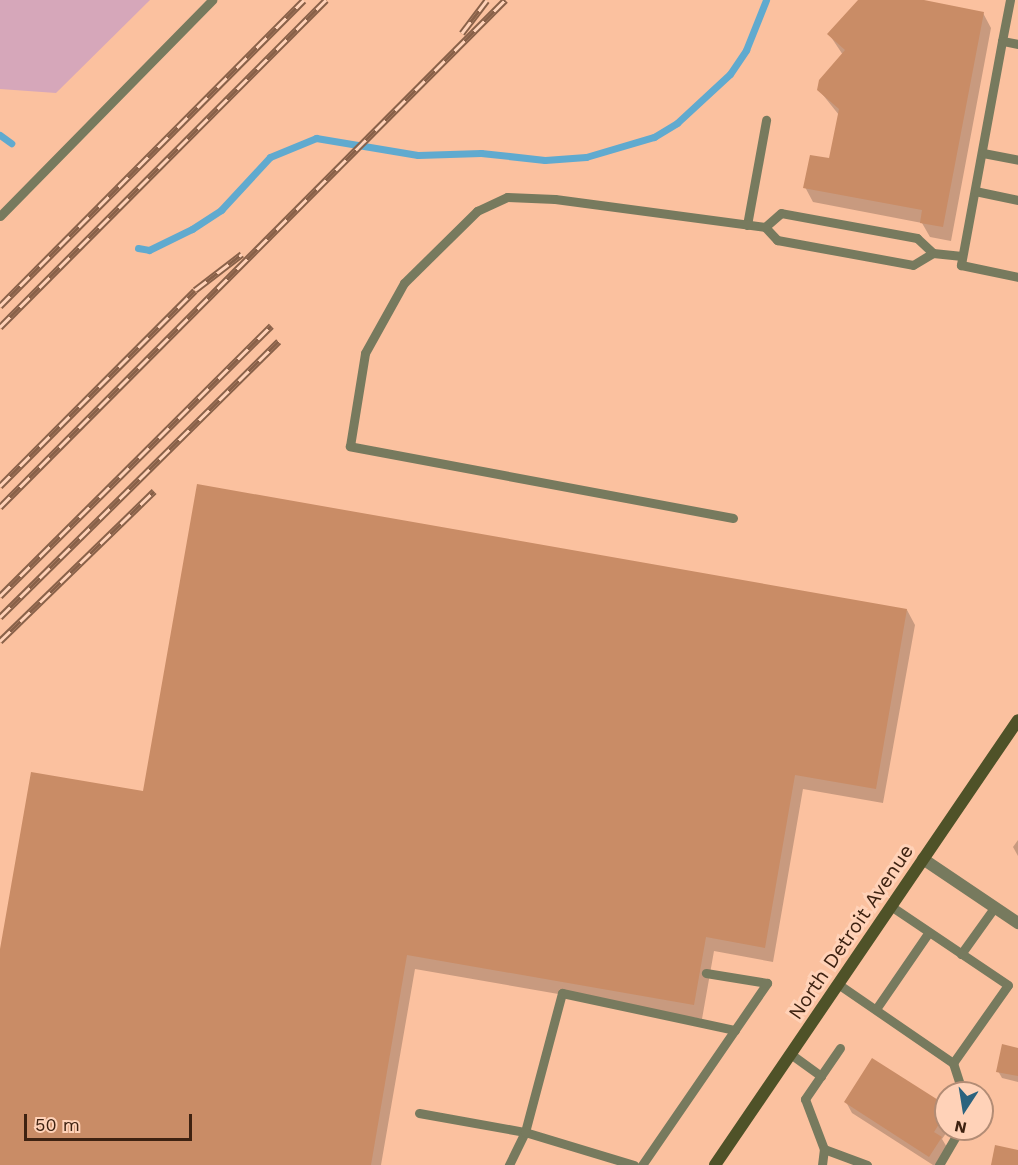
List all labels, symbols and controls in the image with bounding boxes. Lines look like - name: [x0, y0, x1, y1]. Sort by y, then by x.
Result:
- street label: North Detroit Avenue: [783, 840, 919, 1024]
- north arrow: [934, 1081, 994, 1141]
- scale bar: [27, 1102, 195, 1140]
- text: 50 m: [35, 1114, 80, 1135]
- text: N: [953, 1117, 968, 1138]

